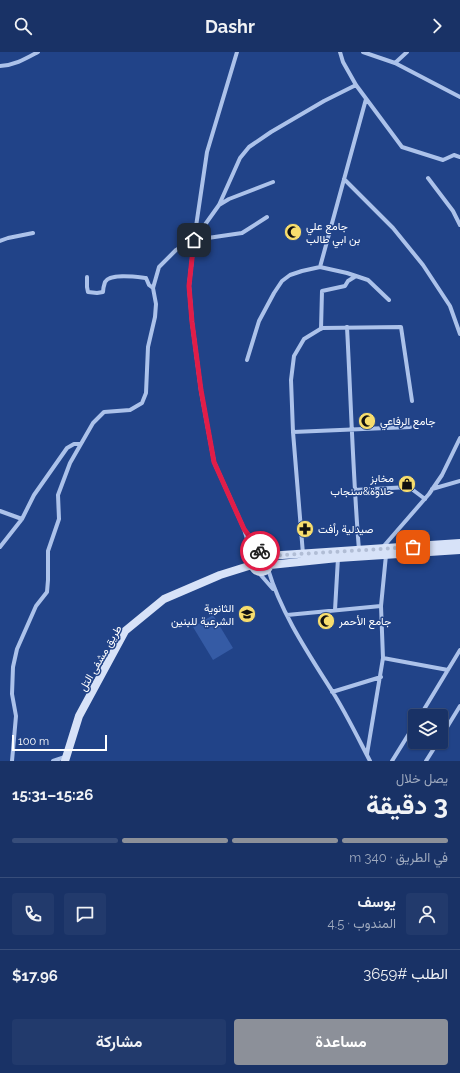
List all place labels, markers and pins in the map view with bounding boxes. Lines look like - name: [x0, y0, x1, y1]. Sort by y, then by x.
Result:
- place label: جامع علي بن ابي طالب: [306, 220, 360, 249]
- mosque icon: جامع علي بن ابي طالب: [283, 222, 303, 242]
- pin: [177, 223, 211, 257]
- mosque icon: جامع الرفاعي: [357, 411, 377, 431]
- place label: جامع الرفاعي: [380, 415, 436, 431]
- place label: مخابز حلاوة&سنجاب: [330, 472, 394, 498]
- shop icon: مخابز حلاوة&سنجاب: [397, 474, 417, 494]
- pharmacy icon: صيدلية رأفت: [295, 519, 315, 539]
- place label: صيدلية رأفت: [318, 523, 374, 536]
- pin: [396, 530, 430, 564]
- place label: الثانوية الشرعية للبنين: [171, 602, 234, 628]
- school or university icon: الثانوية الشرعية للبنين: [237, 604, 257, 624]
- mosque icon: جامع الأحمر: [316, 611, 336, 631]
- place label: جامع الأحمر: [338, 615, 391, 629]

